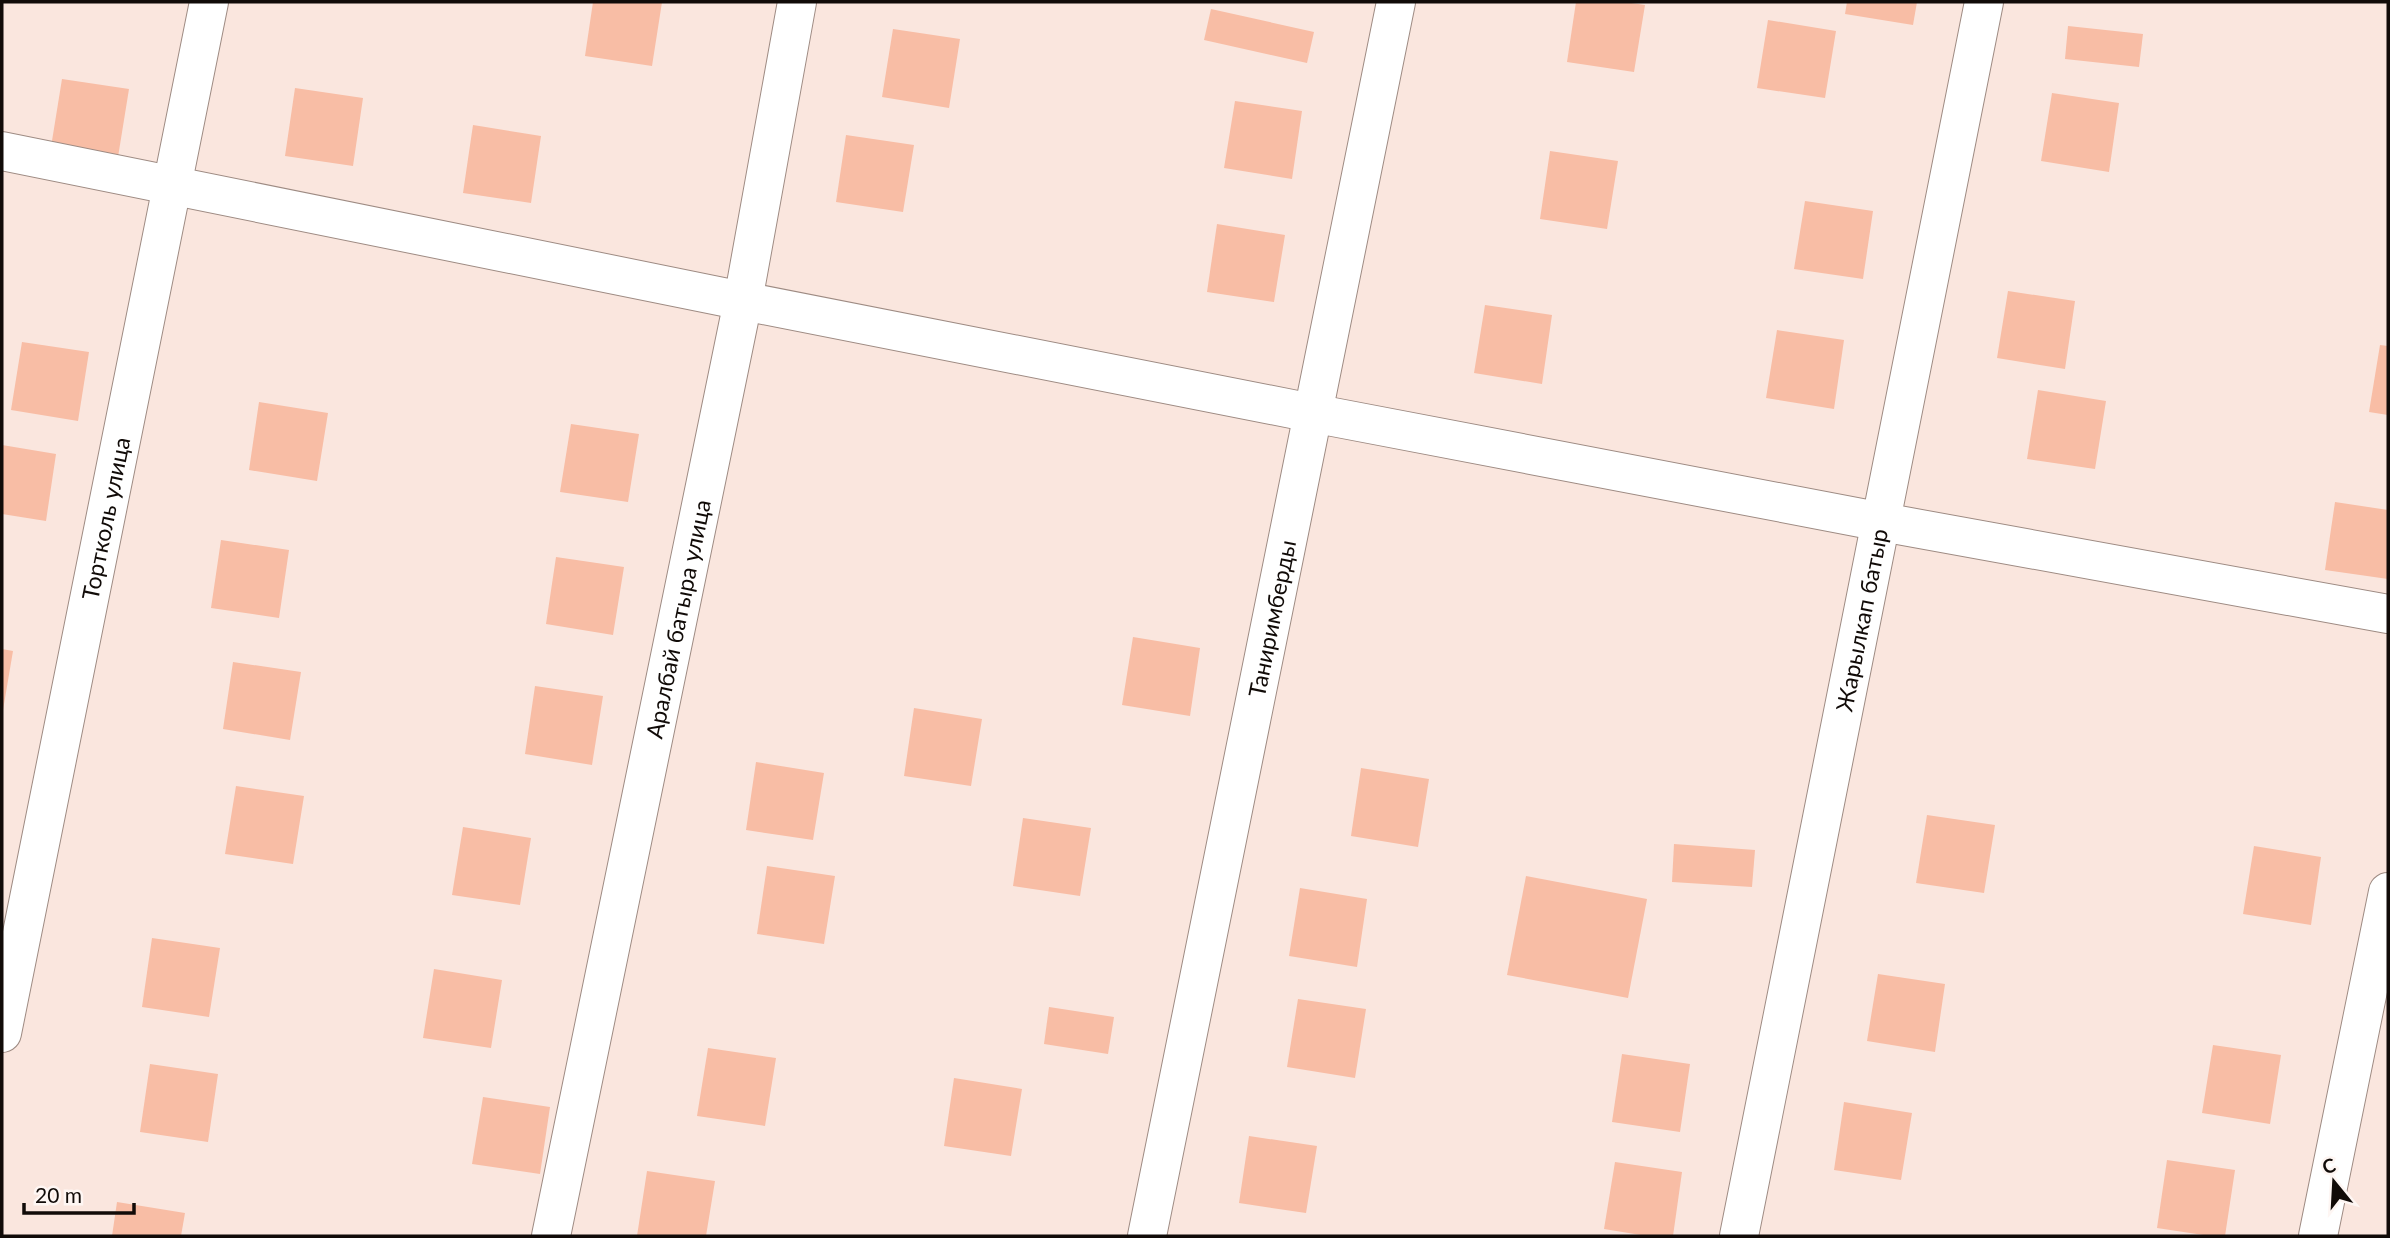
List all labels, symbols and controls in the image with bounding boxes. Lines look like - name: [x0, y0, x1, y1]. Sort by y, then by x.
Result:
- street label: Тортколь улица: [75, 434, 135, 602]
- street label: Аралбай батыра улица: [640, 497, 716, 741]
- street label: Жарылкап батыр: [1829, 526, 1893, 714]
- street label: Таниримберды: [1242, 537, 1301, 700]
- north arrow: [2299, 1147, 2369, 1217]
- text: С: [2319, 1152, 2339, 1178]
- scale bar: [24, 1172, 135, 1216]
- text: 20 m: [35, 1182, 82, 1207]

